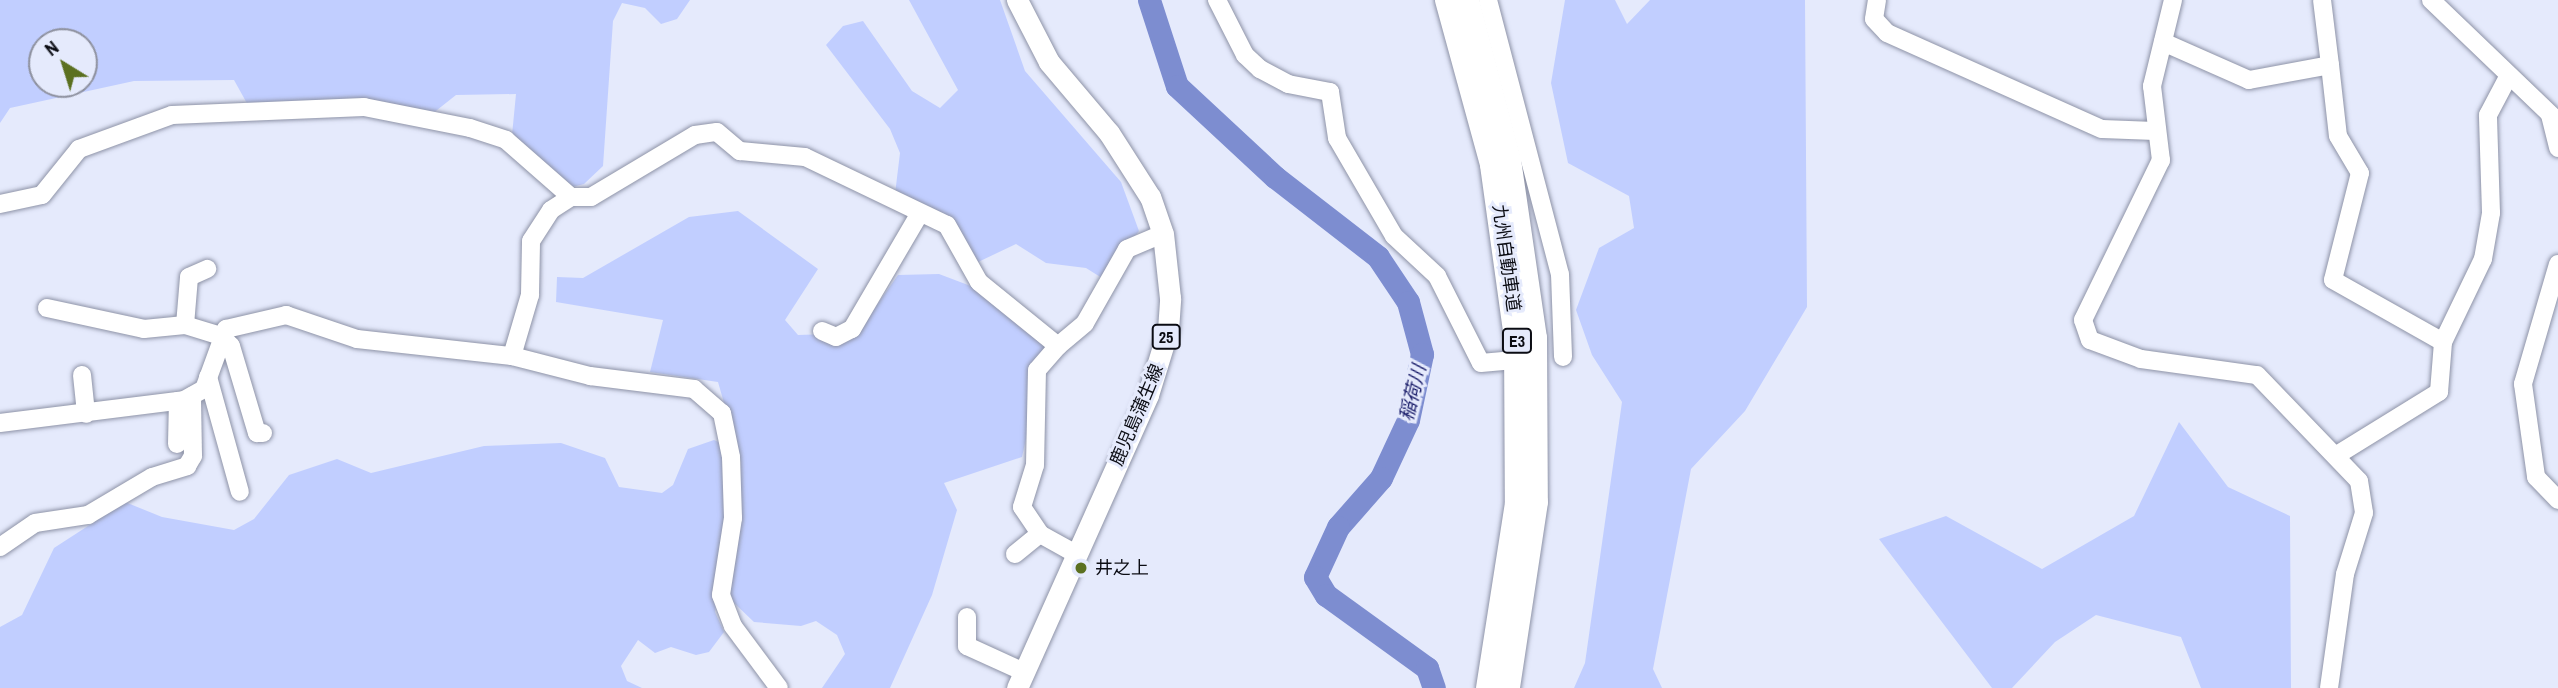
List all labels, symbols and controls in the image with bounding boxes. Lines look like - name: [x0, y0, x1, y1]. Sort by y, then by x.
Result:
- north arrow: [28, 28, 98, 98]
- text: N: [39, 34, 64, 62]
- street label: 九州自動車道: [1488, 203, 1524, 313]
- road number: 25: [1150, 324, 1182, 350]
- road number: E3: [1501, 328, 1533, 354]
- street label: 鹿児島蒲生線: [1106, 361, 1168, 469]
- water label: 稲荷川: [1395, 363, 1431, 423]
- place label: 井之上: [1095, 557, 1149, 579]
- marker: 井之上: [1073, 560, 1089, 576]

